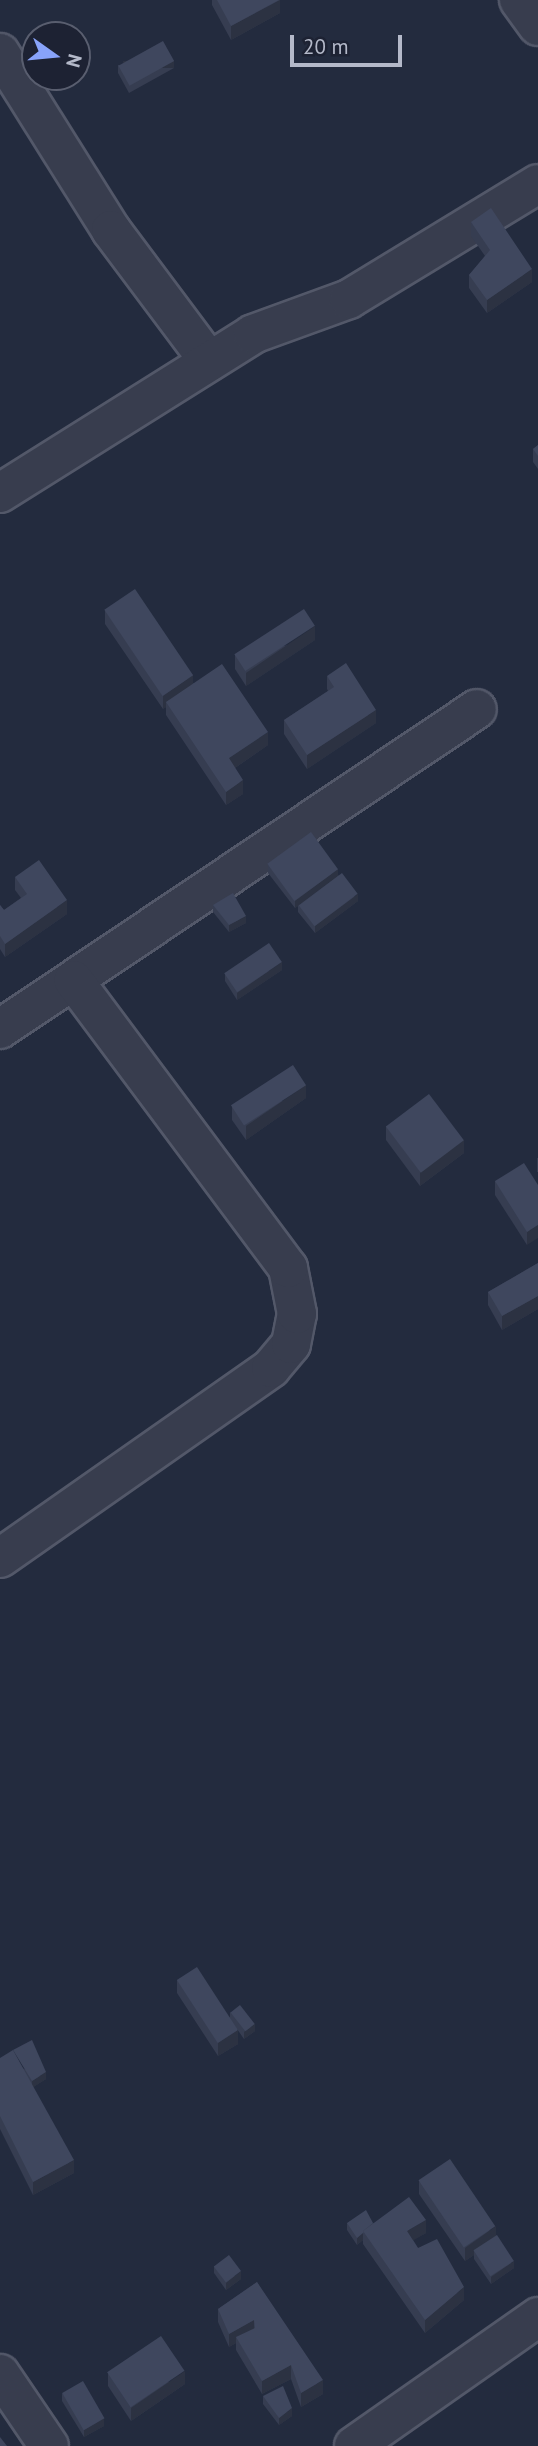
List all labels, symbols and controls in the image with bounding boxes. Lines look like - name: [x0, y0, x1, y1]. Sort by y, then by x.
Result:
- north arrow: [21, 21, 91, 91]
- scale bar: [293, 21, 405, 65]
- text: 20 m: [303, 33, 349, 60]
- text: N: [61, 52, 88, 70]

